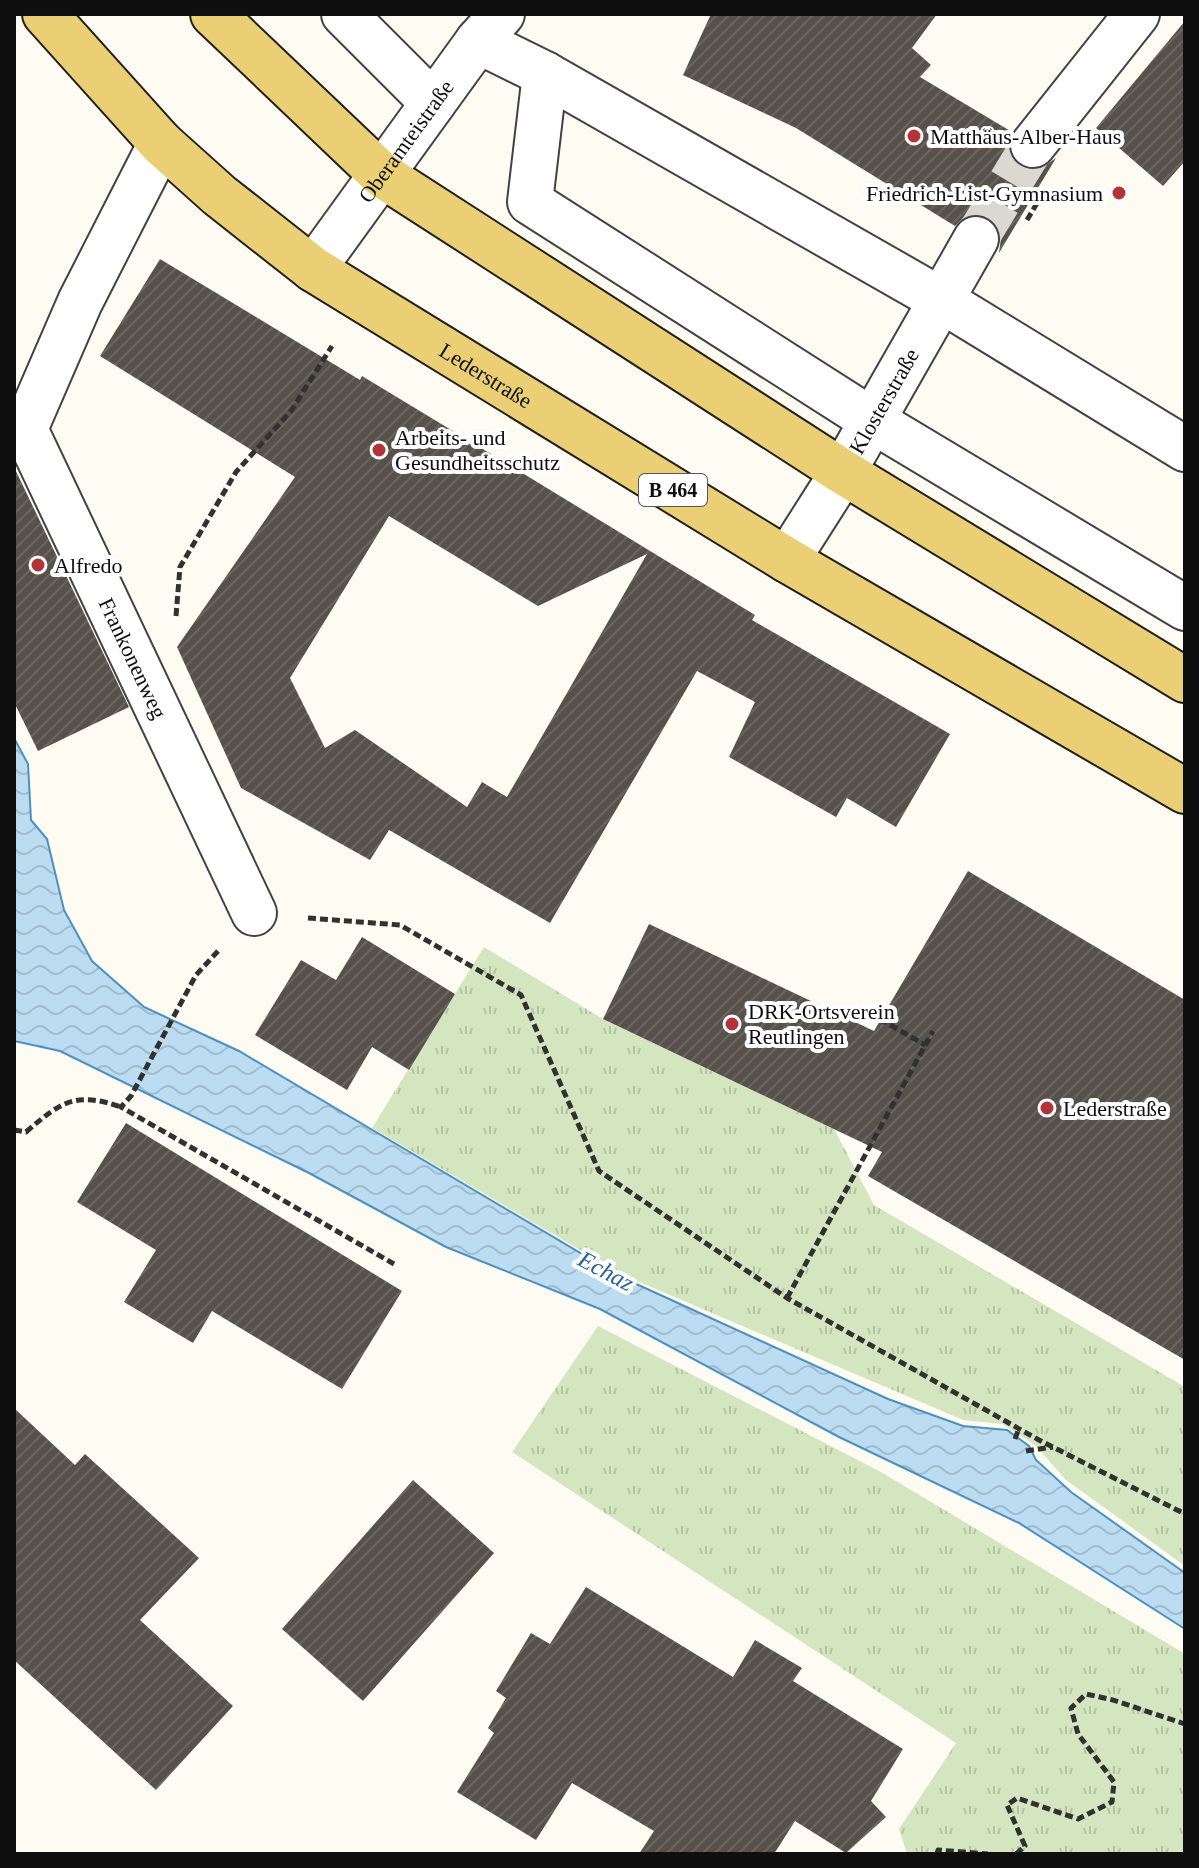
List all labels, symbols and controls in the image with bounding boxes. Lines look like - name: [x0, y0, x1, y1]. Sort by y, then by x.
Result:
- street label: Oberamteistraße: [353, 75, 458, 207]
- place label: Matthäus-Alber-Haus: [930, 124, 1121, 149]
- marker: Matthäus-Alber-Haus: [905, 127, 923, 145]
- place label: Friedrich-List-Gymnasium: [866, 181, 1103, 206]
- marker: Friedrich-List-Gymnasium: [1110, 184, 1128, 202]
- street label: Lederstraße: [435, 337, 537, 413]
- street label: Klosterstraße: [844, 344, 923, 458]
- place label: Arbeits- und Gesundheitsschutz: [395, 425, 560, 475]
- marker: Arbeits- und Gesundheitsschutz: [370, 441, 388, 459]
- road number: B 464: [639, 474, 707, 506]
- place label: Alfredo: [54, 553, 122, 578]
- marker: Alfredo: [29, 556, 47, 574]
- street label: Frankonenweg: [94, 593, 173, 722]
- place label: DRK-Ortsverein Reutlingen: [748, 999, 895, 1049]
- marker: DRK-Ortsverein Reutlingen: [723, 1015, 741, 1033]
- place label: Lederstraße: [1063, 1096, 1167, 1121]
- marker: Lederstraße: [1038, 1099, 1056, 1117]
- water label: Echaz: [573, 1245, 639, 1297]

